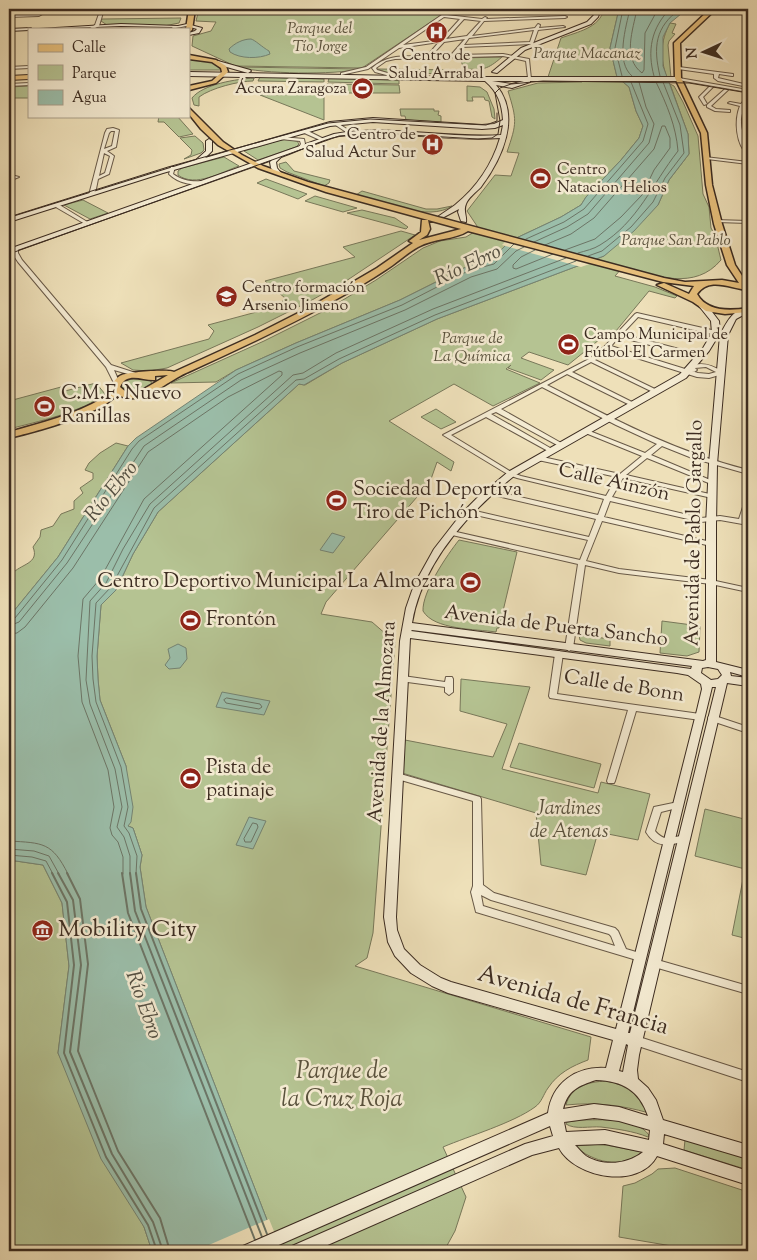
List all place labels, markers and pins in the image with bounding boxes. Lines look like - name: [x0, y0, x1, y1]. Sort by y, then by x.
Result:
- hospital icon: Centro de Salud Arrabal: [424, 20, 448, 44]
- place label: Centro de Salud Arrabal: [388, 45, 484, 86]
- sports icon: Áccura Zaragoza: [351, 77, 375, 101]
- place label: Áccura Zaragoza: [235, 78, 348, 101]
- place label: Centro de Salud Actur Sur: [305, 124, 416, 165]
- hospital icon: Centro de Salud Actur Sur: [420, 132, 444, 156]
- place label: Centro Natacion Helios: [557, 159, 667, 200]
- sports icon: Centro Natacion Helios: [529, 167, 553, 191]
- place label: Centro formación Arsenio Jimeno: [242, 277, 366, 318]
- school or university icon: Centro formación Arsenio Jimeno: [214, 285, 238, 309]
- place label: Campo Municipal de Fútbol El Carmen: [584, 324, 728, 365]
- sports icon: Campo Municipal de Fútbol El Carmen: [556, 332, 580, 356]
- place label: C.M.F. Nuevo Ranillas: [61, 380, 182, 432]
- sports icon: C.M.F. Nuevo Ranillas: [33, 394, 57, 418]
- place label: Sociedad Deportiva Tiro de Pichón: [353, 476, 522, 528]
- sports icon: Sociedad Deportiva Tiro de Pichón: [325, 489, 349, 513]
- place label: Centro Deportivo Municipal La Almozara: [97, 568, 455, 597]
- sports icon: Centro Deportivo Municipal La Almozara: [459, 570, 483, 594]
- place label: Frontón: [206, 606, 277, 635]
- sports icon: Frontón: [178, 608, 202, 632]
- place label: Pista de patinaje: [206, 754, 274, 806]
- sports icon: Pista de patinaje: [178, 767, 202, 791]
- place label: Mobility City: [58, 913, 197, 947]
- museum icon: Mobility City: [30, 918, 54, 942]

